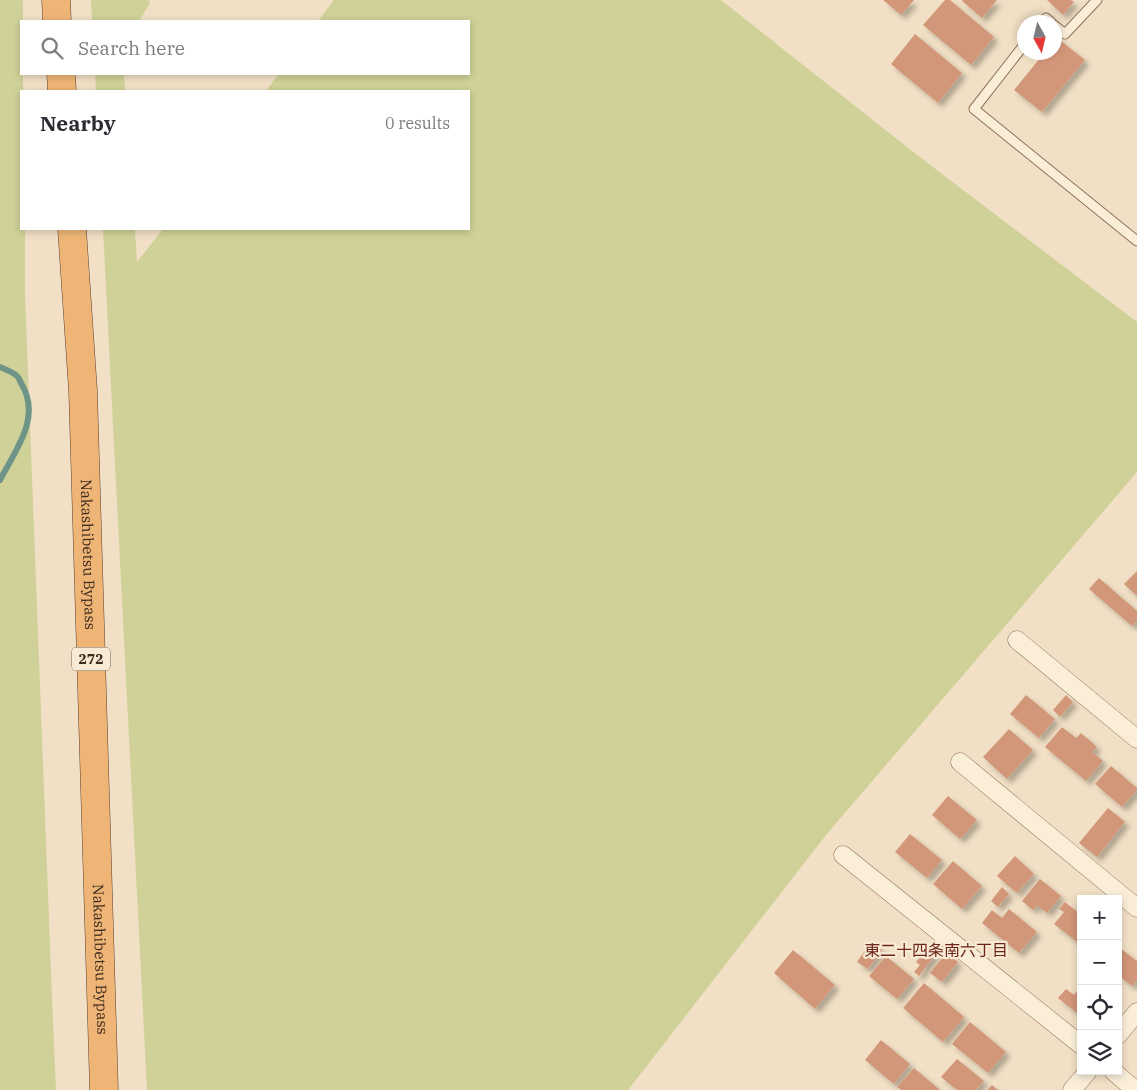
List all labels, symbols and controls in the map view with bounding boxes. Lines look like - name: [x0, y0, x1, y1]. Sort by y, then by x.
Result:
- north arrow: [1017, 15, 1062, 60]
- search box: [20, 20, 470, 75]
- icon: search: [38, 34, 66, 62]
- text: Search here: [78, 36, 185, 60]
- text: Nearby: [40, 109, 116, 137]
- text: 0 results: [385, 113, 450, 133]
- street label: Nakashibetsu Bypass: [77, 479, 100, 630]
- road number: 272: [72, 648, 110, 671]
- street label: Nakashibetsu Bypass: [89, 884, 112, 1035]
- map controls: [1077, 895, 1122, 1075]
- button: +: [1077, 895, 1122, 940]
- district label: 東二十四条南六丁目: [864, 940, 1008, 960]
- button: −: [1077, 940, 1122, 985]
- button: locate: [1077, 985, 1122, 1030]
- button: layers: [1077, 1030, 1122, 1075]

